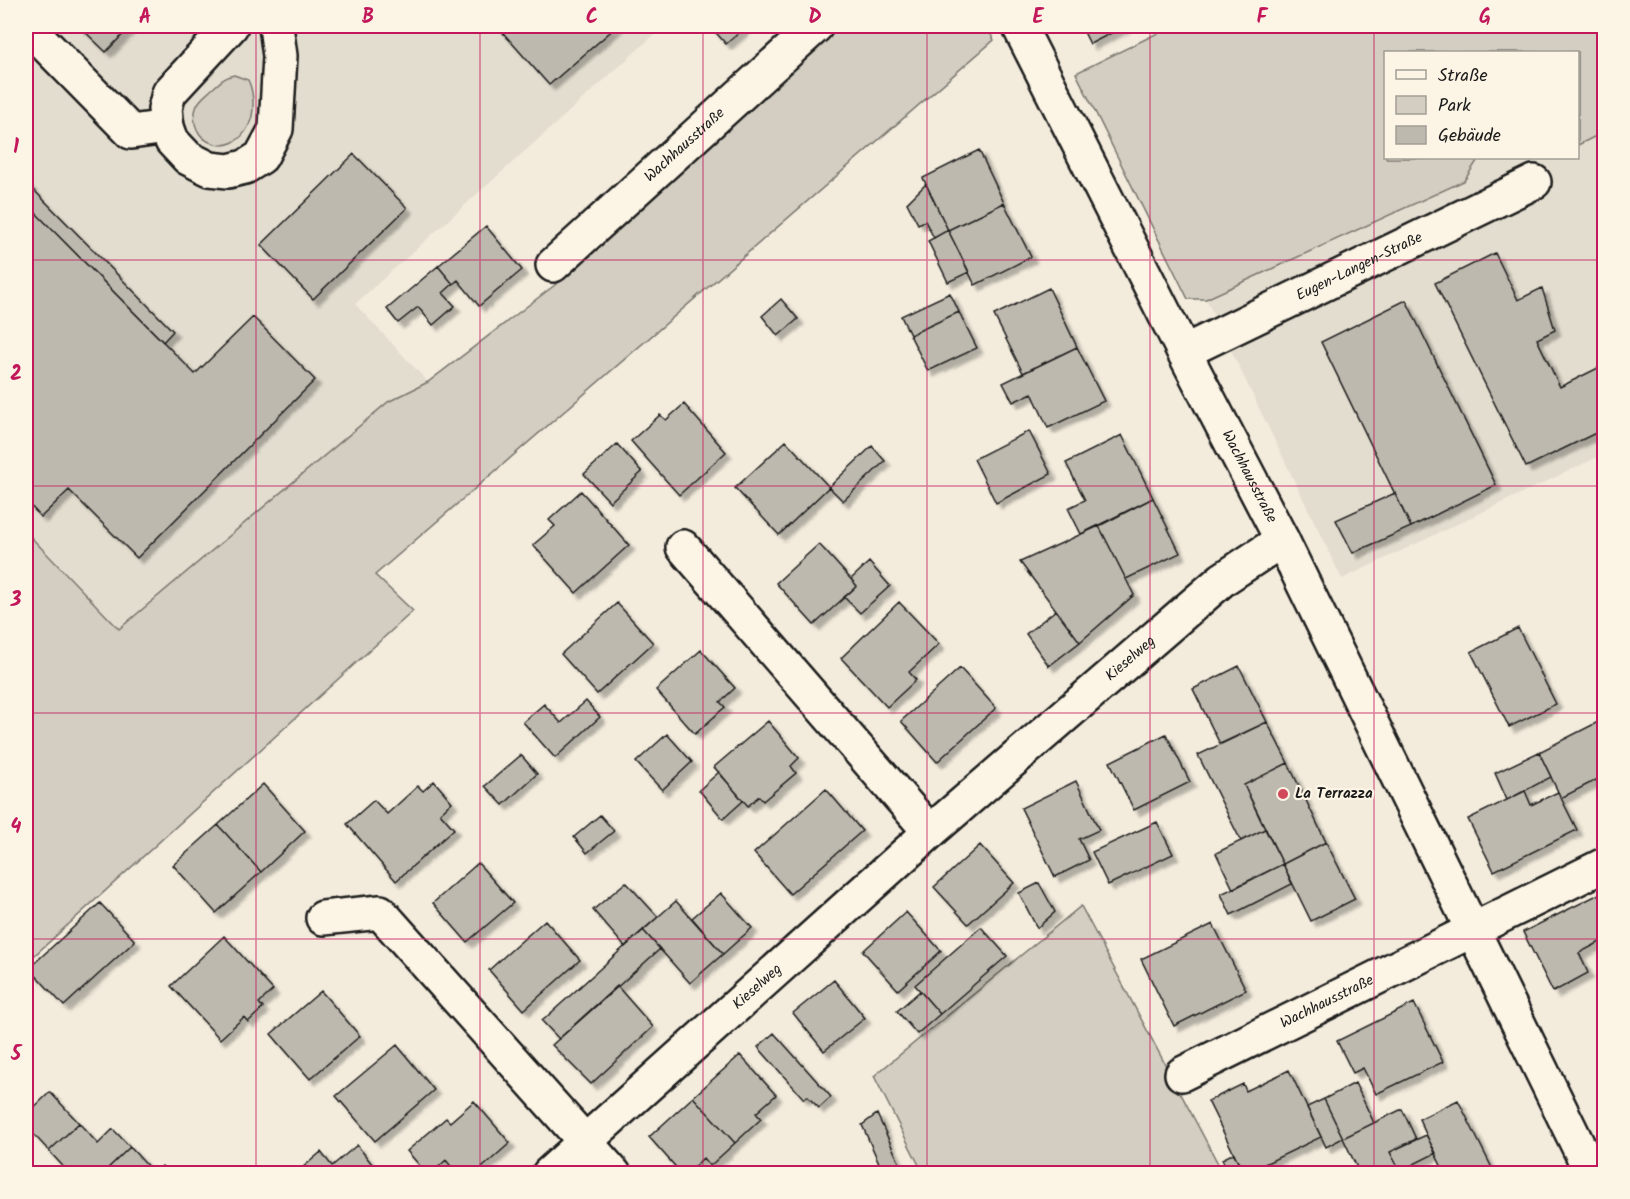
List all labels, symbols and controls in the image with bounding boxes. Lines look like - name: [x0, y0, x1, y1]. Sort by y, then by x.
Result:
- text: A: [139, 2, 151, 34]
- text: B: [362, 2, 374, 34]
- text: C: [586, 2, 598, 34]
- text: D: [808, 2, 822, 34]
- text: E: [1032, 2, 1044, 34]
- text: F: [1257, 2, 1269, 34]
- text: G: [1479, 2, 1491, 34]
- legend: [1384, 51, 1579, 159]
- text: Straße: [1438, 62, 1488, 91]
- text: Park: [1438, 92, 1471, 121]
- street label: Wachhausstraße: [639, 102, 731, 188]
- text: Gebäude: [1438, 122, 1501, 151]
- text: 1: [13, 132, 19, 164]
- street label: Eugen-Langen-Straße: [1292, 226, 1427, 308]
- text: 2: [10, 359, 22, 391]
- street label: Wachhausstraße: [1215, 426, 1283, 528]
- text: 3: [10, 585, 22, 617]
- street label: Kieselweg: [1100, 630, 1161, 688]
- place label: La Terrazza: [1295, 782, 1373, 806]
- marker: La Terrazza: [1276, 787, 1290, 801]
- text: 4: [11, 812, 22, 844]
- street label: Kieselweg: [727, 958, 788, 1016]
- street label: Wachhausstraße: [1276, 969, 1378, 1035]
- text: 5: [10, 1039, 23, 1071]

